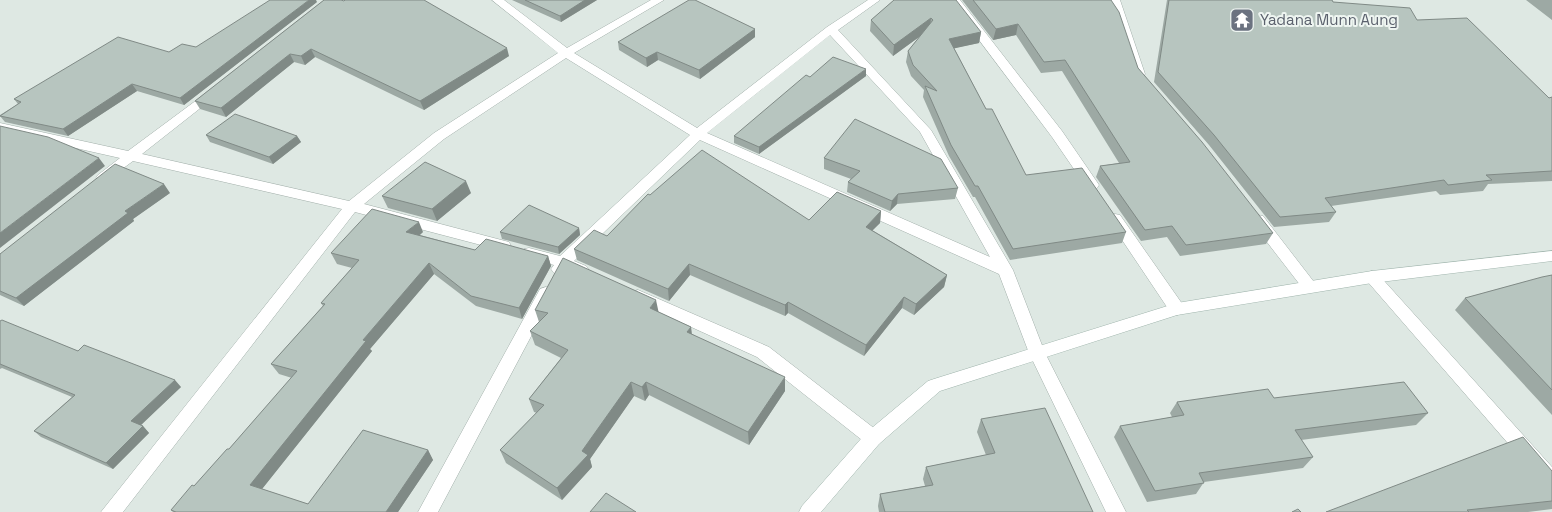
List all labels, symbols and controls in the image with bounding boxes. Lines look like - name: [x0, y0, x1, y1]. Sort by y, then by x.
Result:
- temple icon: Yadana Munn Aung: [1229, 7, 1255, 33]
- place label: Yadana Munn Aung: [1260, 10, 1398, 29]

